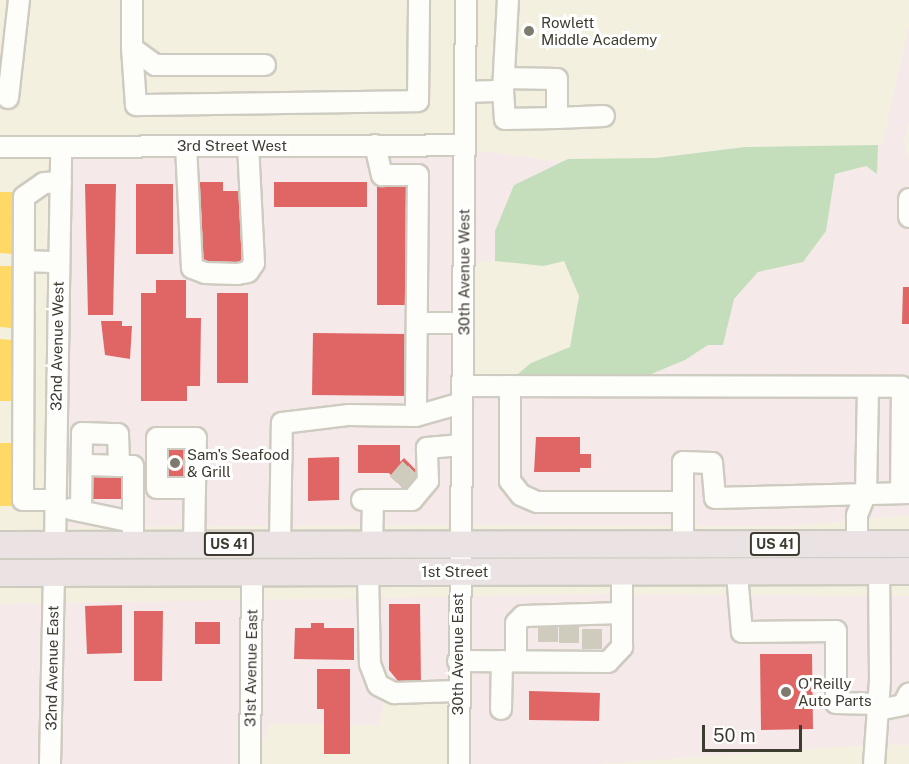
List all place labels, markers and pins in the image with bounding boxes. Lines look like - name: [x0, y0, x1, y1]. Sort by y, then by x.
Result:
- place label: Rowlett Middle Academy: [541, 13, 657, 48]
- marker: Rowlett Middle Academy: [522, 24, 536, 38]
- place label: Sam's Seafood & Grill: [187, 445, 290, 480]
- marker: Sam's Seafood & Grill: [168, 456, 182, 470]
- place label: O'Reilly Auto Parts: [798, 674, 872, 709]
- marker: O'Reilly Auto Parts: [779, 685, 793, 699]

